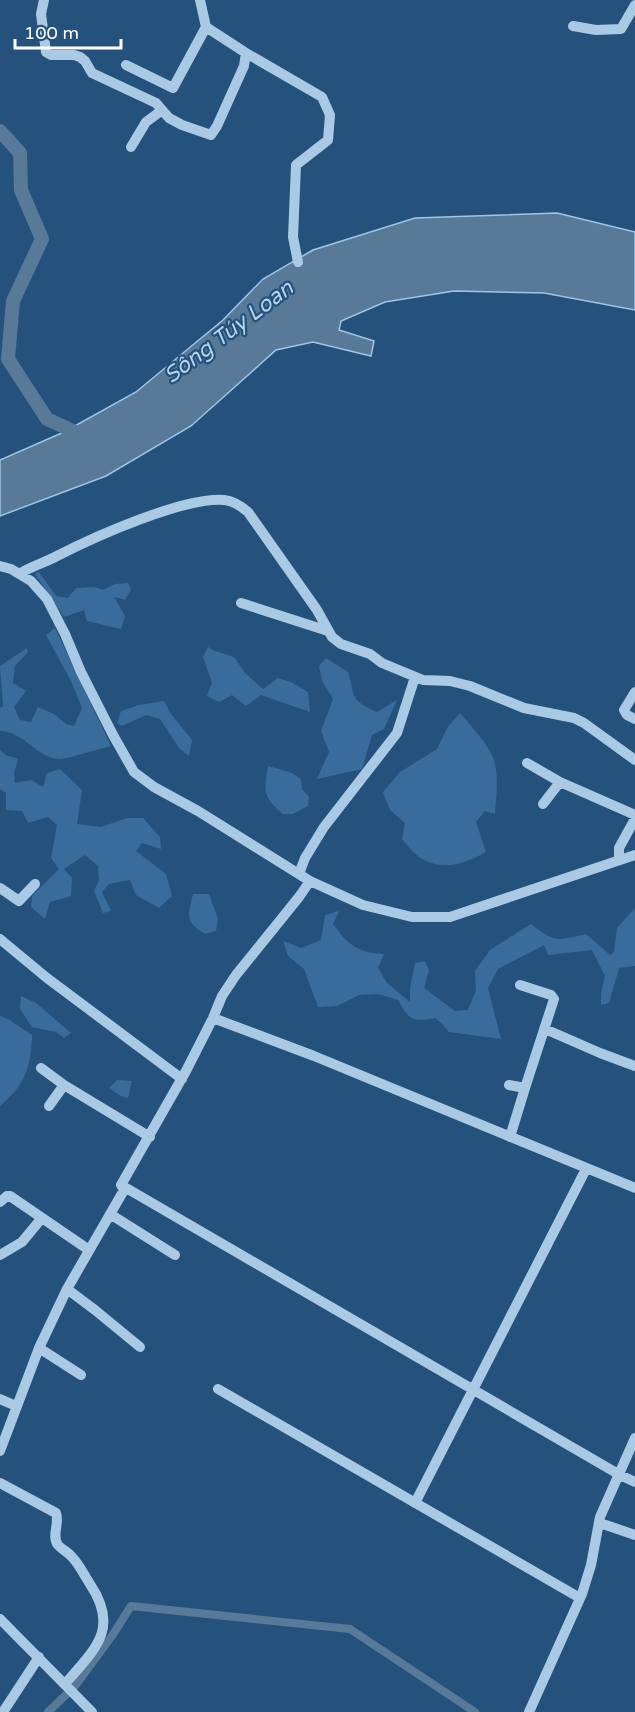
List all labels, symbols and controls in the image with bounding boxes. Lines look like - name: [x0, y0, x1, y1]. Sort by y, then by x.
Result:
- scale bar: [15, 12, 122, 50]
- text: 100 m: [24, 22, 79, 44]
- water label: Sông Túy Loan: [159, 274, 299, 389]

